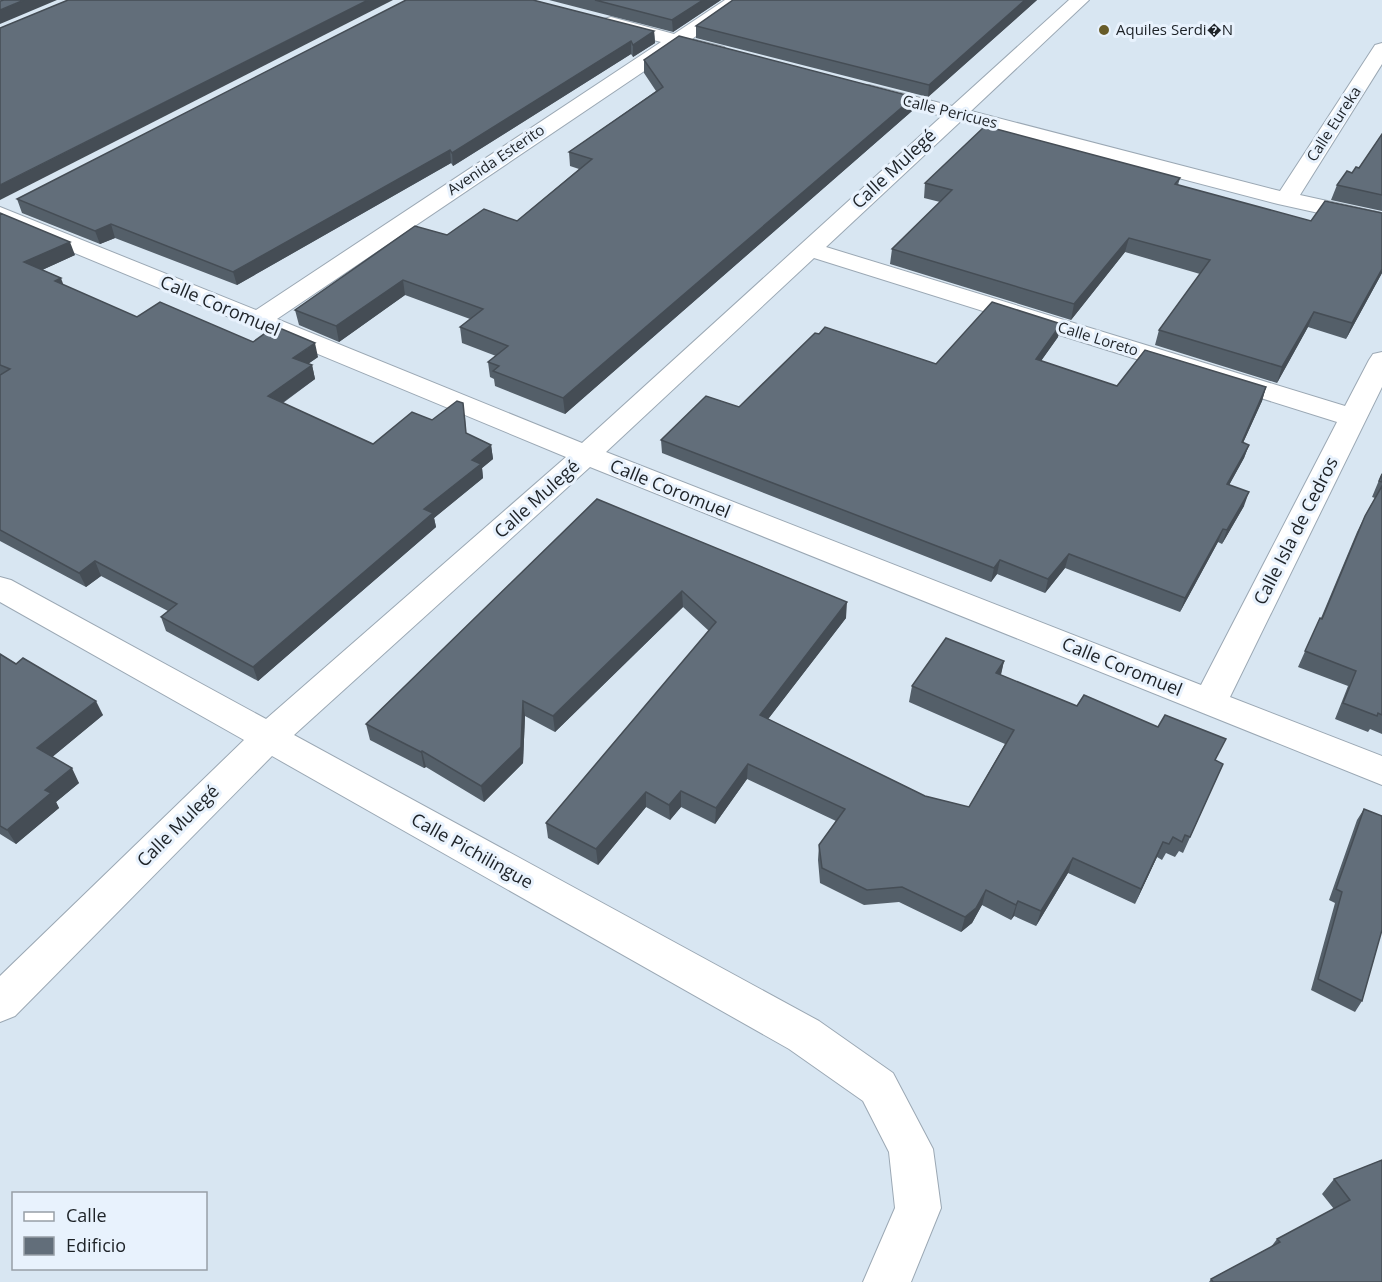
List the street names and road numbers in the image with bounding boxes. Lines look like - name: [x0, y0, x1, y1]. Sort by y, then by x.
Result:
- street label: Calle Eureka: [1301, 82, 1365, 165]
- street label: Calle Pericues: [901, 90, 1000, 132]
- street label: Avenida Esterito: [443, 119, 548, 199]
- street label: Calle Mulegé: [846, 123, 941, 214]
- street label: Calle Coromuel: [157, 269, 284, 341]
- street label: Calle Loreto: [1055, 316, 1141, 360]
- street label: Calle Isla de Cedros: [1247, 452, 1343, 609]
- street label: Calle Coromuel: [607, 453, 734, 523]
- street label: Calle Mulegé: [489, 454, 584, 543]
- street label: Calle Coromuel: [1059, 631, 1186, 701]
- street label: Calle Mulegé: [131, 779, 224, 872]
- street label: Calle Pichilingue: [407, 807, 538, 894]

